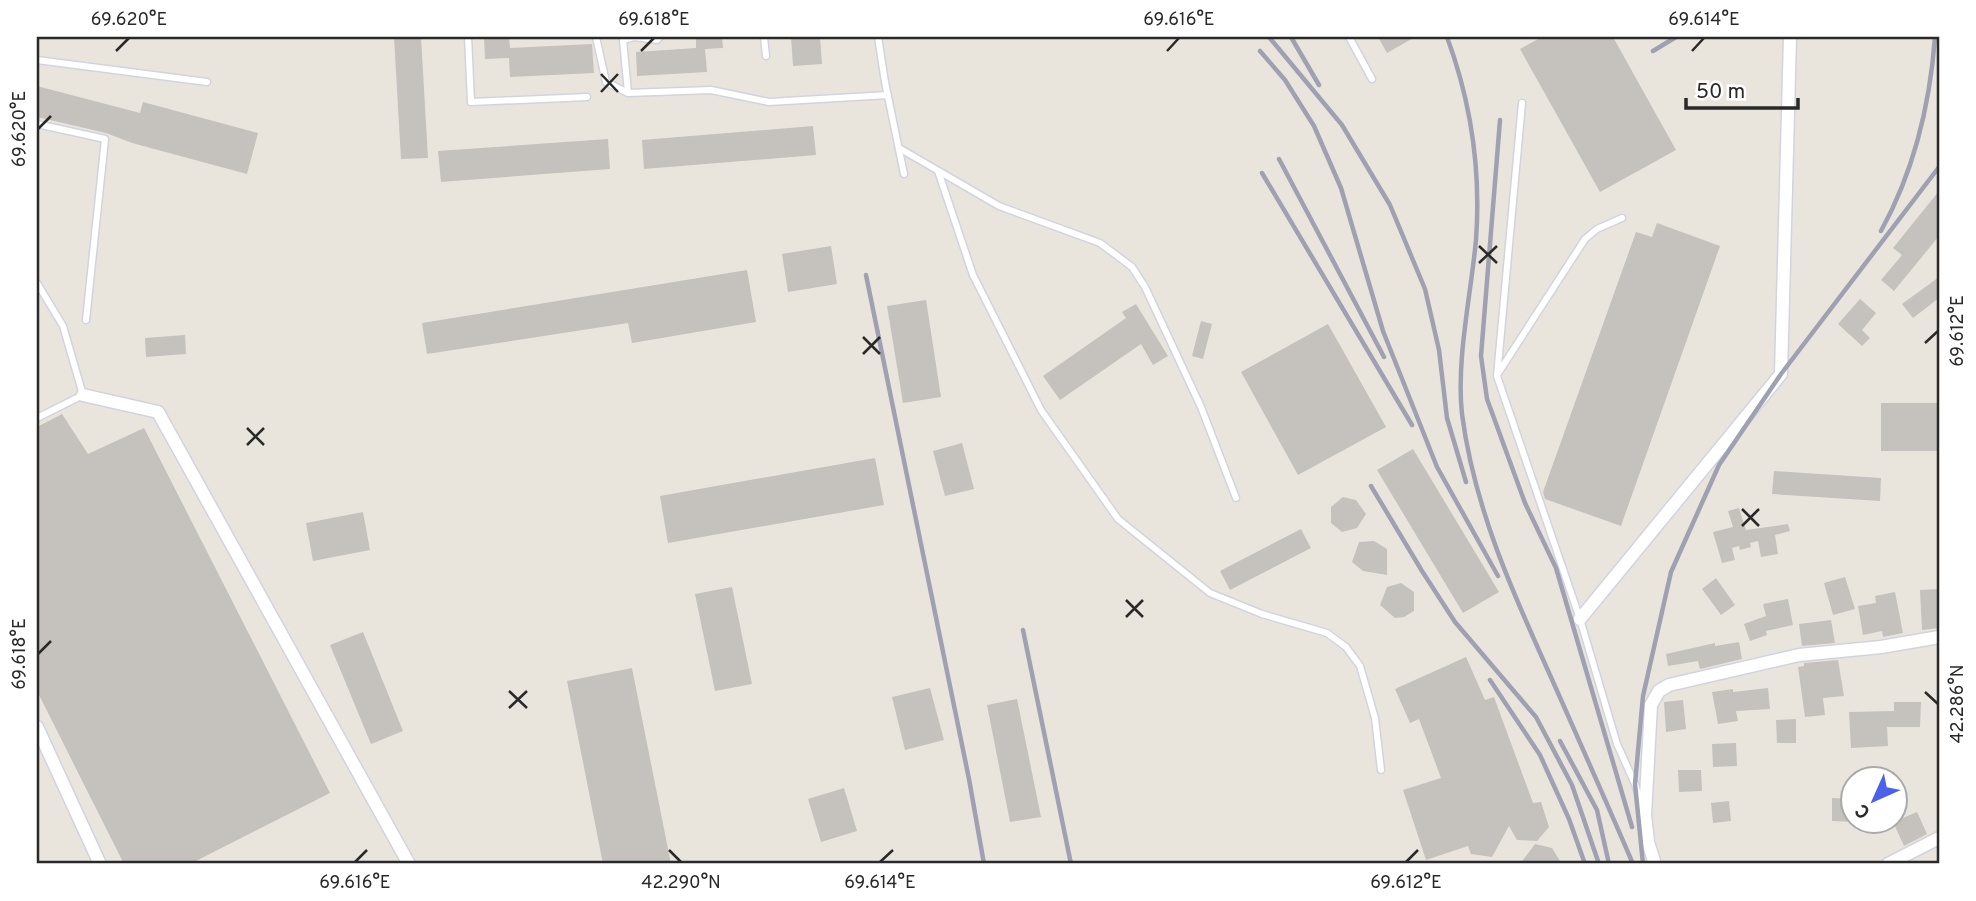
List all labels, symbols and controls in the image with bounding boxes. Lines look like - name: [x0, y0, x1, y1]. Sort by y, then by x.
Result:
- text: 69.620°E: [91, 9, 167, 32]
- text: 69.618°E: [618, 9, 690, 32]
- text: 69.616°E: [1143, 9, 1215, 32]
- text: 69.614°E: [1668, 9, 1740, 32]
- scale bar: [1686, 66, 1798, 110]
- text: 50 m: [1696, 79, 1745, 106]
- text: 69.620°E: [9, 91, 32, 167]
- text: 69.612°E: [1947, 295, 1970, 367]
- text: 69.618°E: [9, 618, 32, 690]
- text: 42.286°N: [1947, 664, 1970, 744]
- north arrow: [1840, 764, 1910, 834]
- text: С: [1851, 798, 1876, 823]
- text: 69.616°E: [319, 872, 391, 895]
- text: 42.290°N: [641, 872, 721, 895]
- text: 69.614°E: [844, 872, 916, 895]
- text: 69.612°E: [1370, 872, 1442, 895]

